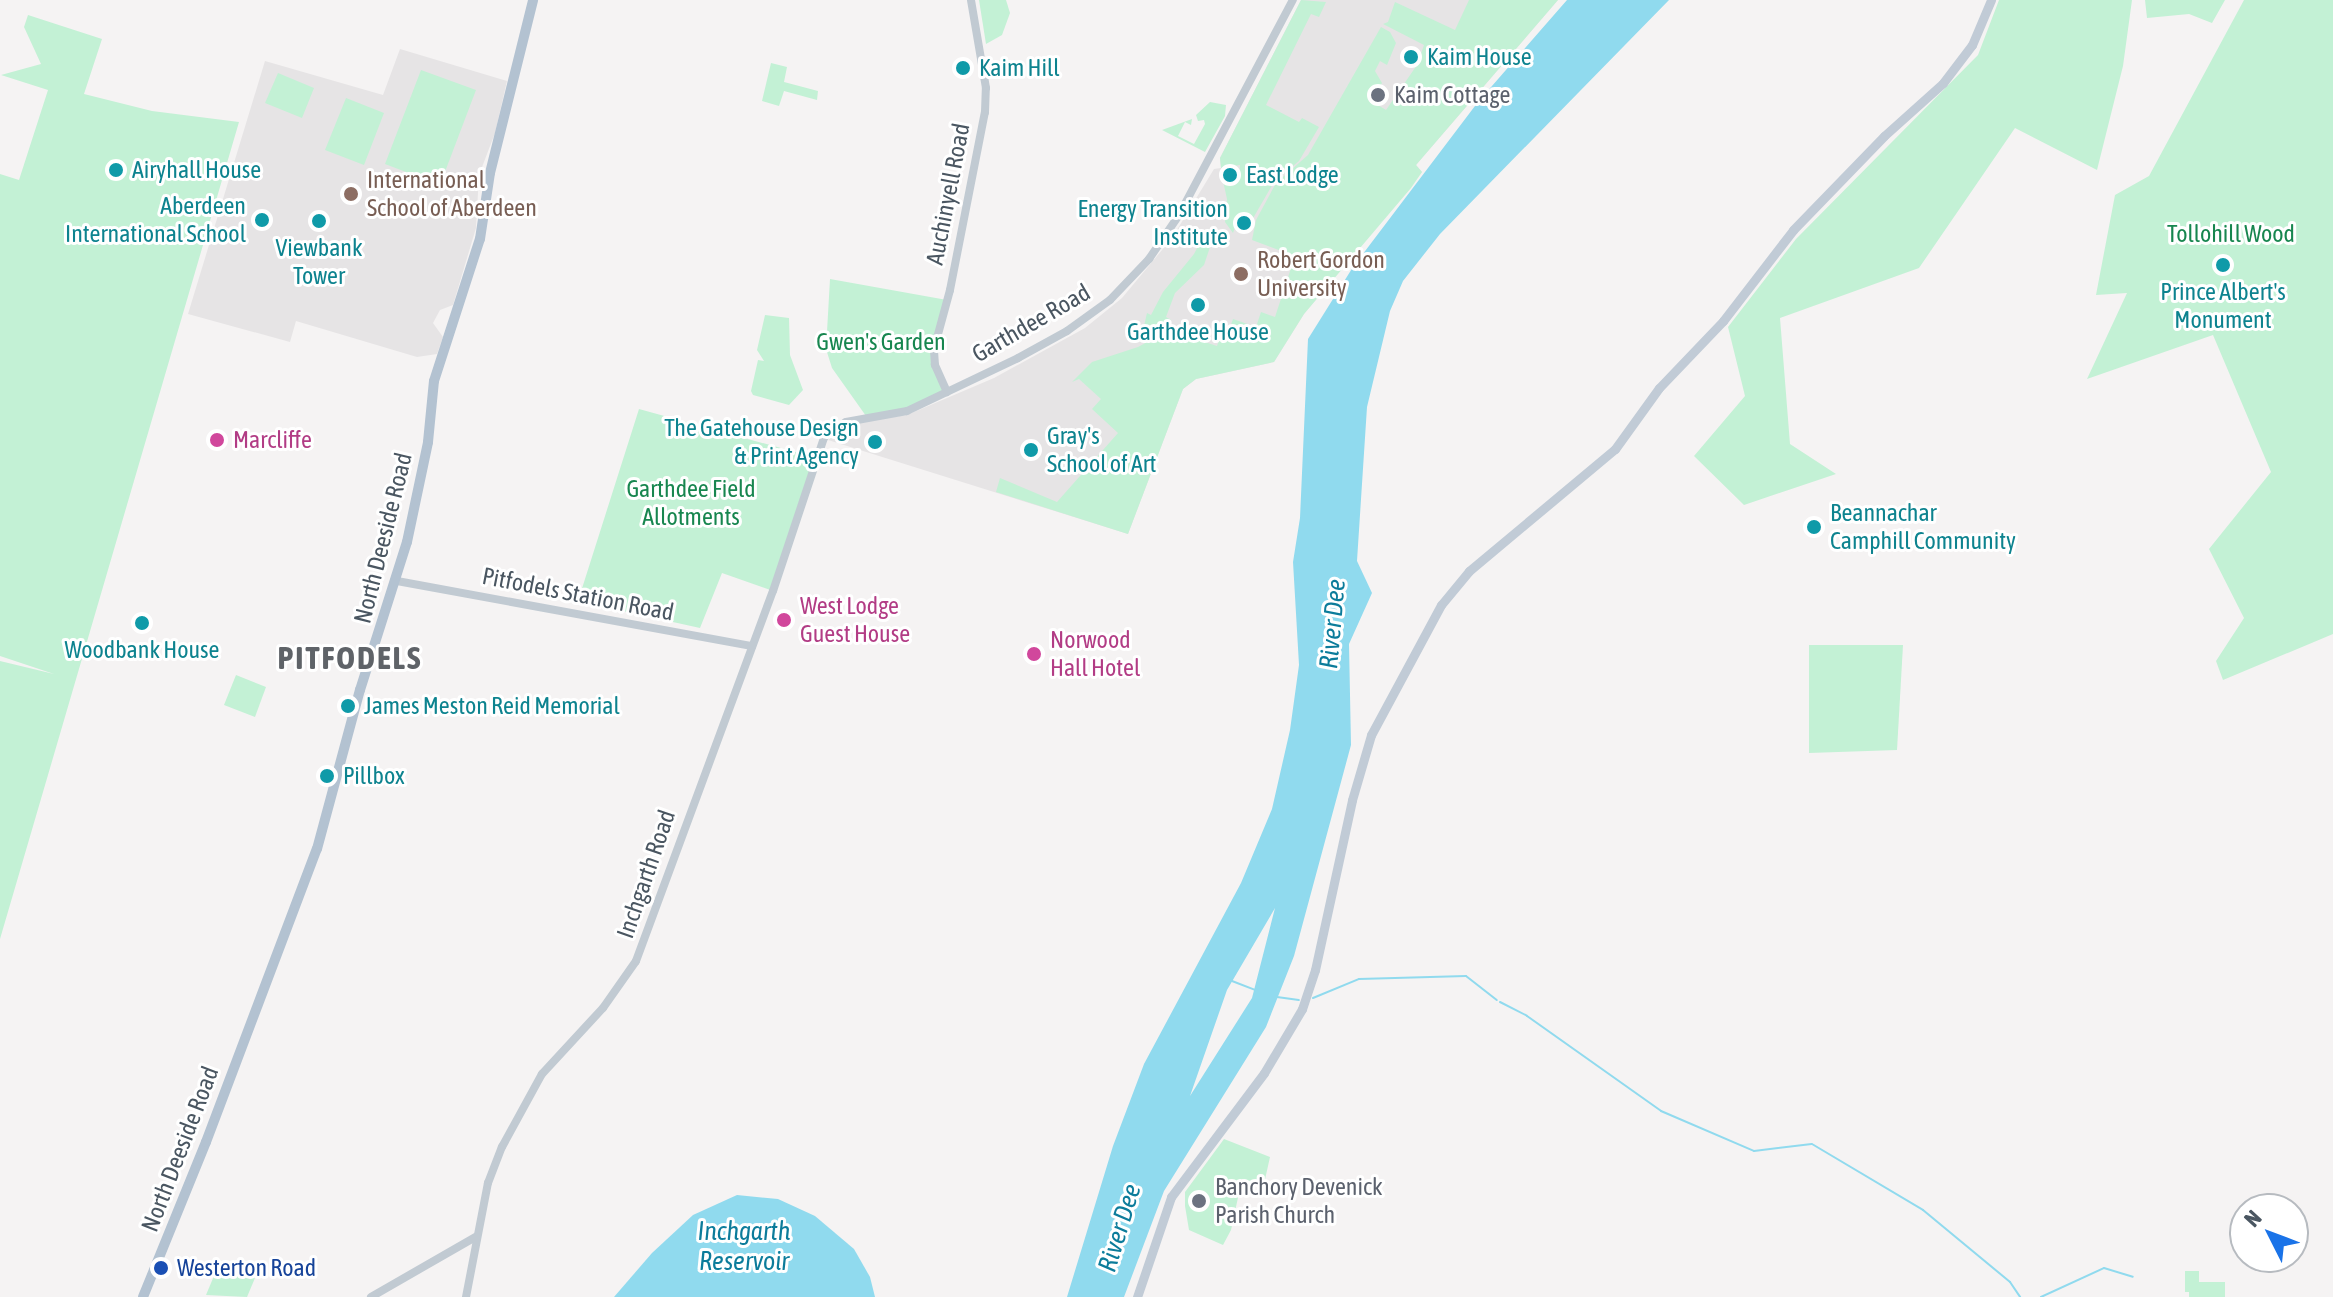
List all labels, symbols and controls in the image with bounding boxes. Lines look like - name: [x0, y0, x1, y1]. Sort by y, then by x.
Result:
- place label: Kaim House: [1427, 43, 1532, 71]
- marker: Kaim House: [1402, 48, 1420, 66]
- place label: Kaim Hill: [979, 54, 1060, 82]
- marker: Kaim Hill: [954, 59, 972, 77]
- place label: Kaim Cottage: [1394, 81, 1510, 109]
- marker: Kaim Cottage: [1369, 86, 1387, 104]
- street label: Auchinyell Road: [920, 121, 976, 267]
- place label: Airyhall House: [132, 156, 261, 184]
- marker: Airyhall House: [107, 161, 125, 179]
- place label: East Lodge: [1246, 161, 1339, 189]
- place label: International School of Aberdeen: [367, 166, 537, 222]
- marker: East Lodge: [1221, 166, 1239, 184]
- marker: International School of Aberdeen: [342, 185, 360, 203]
- place label: Aberdeen International School: [65, 192, 246, 248]
- place label: Energy Transition Institute: [1078, 195, 1228, 251]
- marker: Aberdeen International School: [253, 211, 271, 229]
- marker: Viewbank Tower: [310, 212, 328, 230]
- marker: Energy Transition Institute: [1235, 214, 1253, 232]
- park label: Tollohill Wood: [2167, 220, 2295, 248]
- place label: Viewbank Tower: [276, 234, 362, 290]
- place label: Robert Gordon University: [1257, 246, 1385, 302]
- marker: Prince Albert's Monument: [2214, 256, 2232, 274]
- marker: Robert Gordon University: [1232, 265, 1250, 283]
- street label: Garthdee Road: [967, 278, 1095, 368]
- place label: Prince Albert's Monument: [2160, 278, 2286, 334]
- marker: Garthdee House: [1189, 296, 1207, 314]
- place label: Garthdee House: [1127, 318, 1269, 346]
- park label: Gwen's Garden: [816, 328, 946, 356]
- place label: The Gatehouse Design & Print Agency: [664, 414, 859, 470]
- place label: Gray's School of Art: [1047, 422, 1157, 478]
- place label: Marcliffe: [233, 426, 312, 454]
- marker: Marcliffe: [208, 431, 226, 449]
- marker: The Gatehouse Design & Print Agency: [866, 433, 884, 451]
- marker: Gray's School of Art: [1022, 441, 1040, 459]
- street label: North Deeside Road: [348, 450, 418, 626]
- park label: Garthdee Field Allotments: [626, 475, 756, 531]
- place label: Beannachar Camphill Community: [1830, 499, 2016, 555]
- marker: Beannachar Camphill Community: [1805, 518, 1823, 536]
- street label: Pitfodels Station Road: [480, 561, 676, 627]
- water label: River Dee: [1314, 578, 1352, 670]
- place label: West Lodge Guest House: [800, 592, 910, 648]
- marker: West Lodge Guest House: [775, 611, 793, 629]
- marker: Woodbank House: [133, 614, 151, 632]
- place label: Norwood Hall Hotel: [1050, 626, 1140, 682]
- place label: Woodbank House: [65, 636, 219, 664]
- district label: PITFODELS: [278, 639, 422, 677]
- marker: Norwood Hall Hotel: [1025, 645, 1043, 663]
- place label: James Meston Reid Memorial: [364, 692, 620, 720]
- marker: James Meston Reid Memorial: [339, 697, 357, 715]
- place label: Pillbox: [343, 762, 405, 790]
- marker: Pillbox: [318, 767, 336, 785]
- street label: Inchgarth Road: [611, 806, 681, 942]
- street label: North Deeside Road: [135, 1062, 225, 1236]
- place label: Banchory Devenick Parish Church: [1215, 1173, 1382, 1229]
- water label: River Dee: [1092, 1180, 1148, 1276]
- marker: Banchory Devenick Parish Church: [1190, 1192, 1208, 1210]
- north arrow: [2229, 1193, 2309, 1273]
- text: N: [2239, 1205, 2267, 1232]
- water label: Inchgarth Reservoir: [698, 1216, 790, 1278]
- place label: Westerton Road: [177, 1254, 316, 1282]
- marker: Westerton Road: [152, 1259, 170, 1277]

